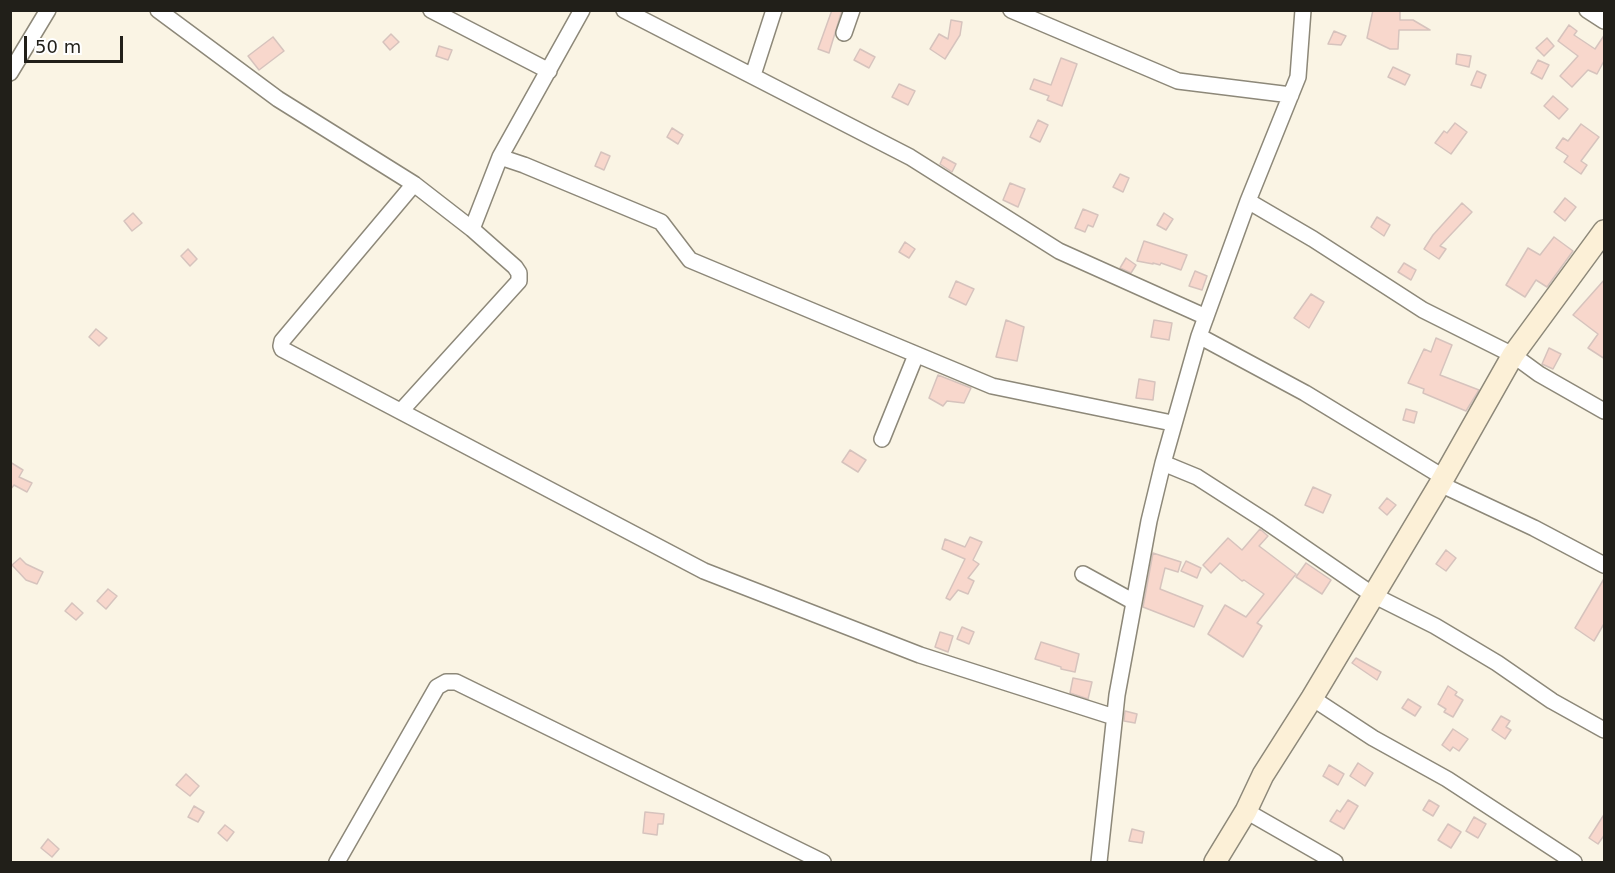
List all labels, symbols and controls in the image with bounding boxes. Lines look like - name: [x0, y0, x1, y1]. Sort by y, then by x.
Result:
- scale bar: [27, 24, 126, 62]
- text: 50 m: [35, 36, 81, 57]

